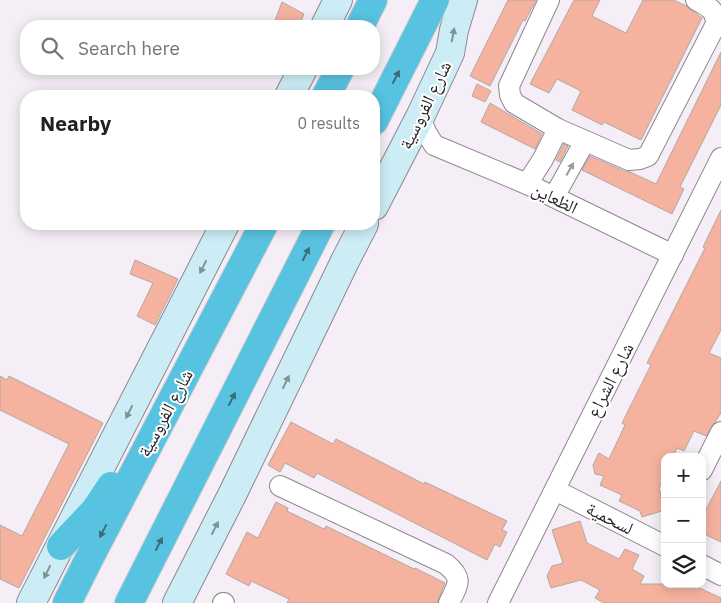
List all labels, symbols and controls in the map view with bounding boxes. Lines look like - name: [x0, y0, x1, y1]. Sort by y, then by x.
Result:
- search box: [20, 20, 380, 75]
- one-way arrow: [450, 27, 458, 43]
- icon: search: [38, 34, 66, 62]
- text: Search here: [78, 36, 180, 60]
- street label: شارع الفروسية: [394, 57, 456, 153]
- one-way arrow: [392, 70, 400, 84]
- text: Nearby: [40, 109, 111, 137]
- text: 0 results: [297, 113, 360, 133]
- one-way arrow: [565, 163, 574, 176]
- street label: الظعاين: [528, 177, 582, 219]
- one-way arrow: [302, 247, 310, 261]
- one-way arrow: [198, 260, 206, 274]
- street label: شارع الشراع: [581, 339, 639, 421]
- street label: شارع الفروسية: [132, 365, 198, 461]
- one-way arrow: [282, 375, 290, 390]
- one-way arrow: [229, 392, 237, 406]
- one-way arrow: [125, 405, 133, 419]
- map controls: [661, 453, 706, 588]
- button: +: [661, 453, 706, 498]
- street label: لسحمية: [583, 496, 637, 540]
- button: −: [661, 498, 706, 543]
- one-way arrow: [211, 521, 219, 536]
- one-way arrow: [99, 523, 107, 538]
- one-way arrow: [155, 537, 163, 551]
- button: layers: [661, 543, 706, 588]
- one-way arrow: [43, 565, 51, 580]

